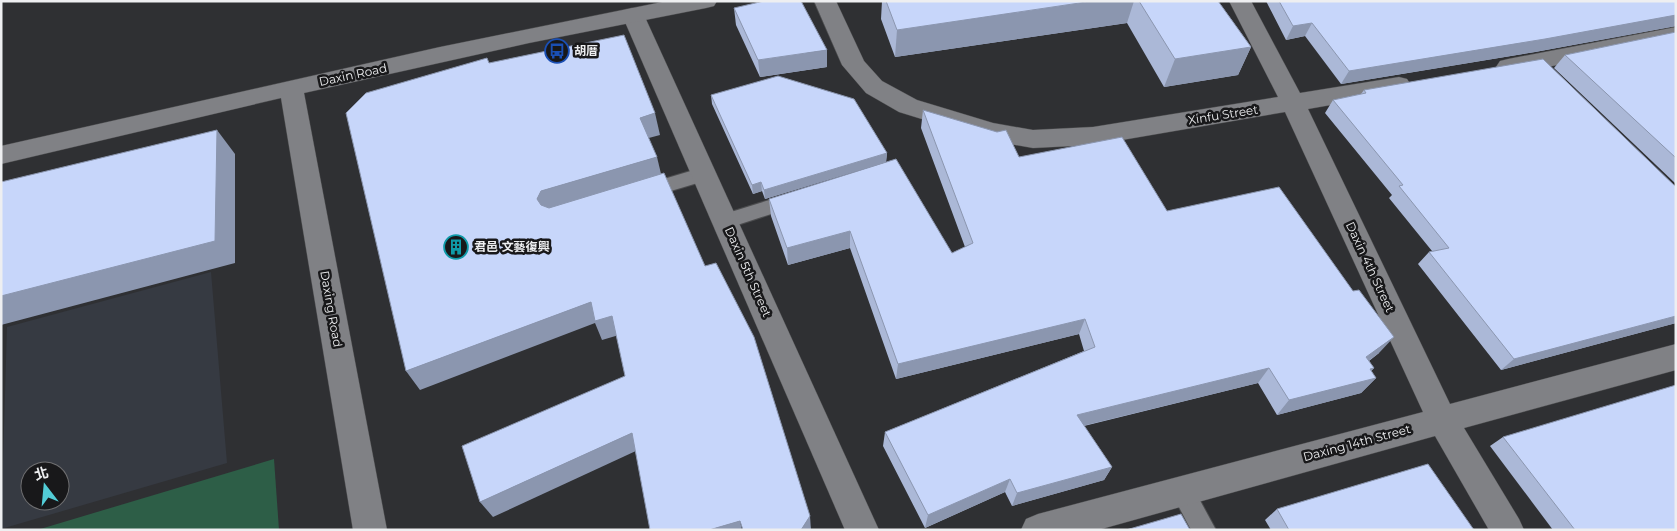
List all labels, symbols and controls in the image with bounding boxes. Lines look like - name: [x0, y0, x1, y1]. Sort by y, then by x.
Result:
- bus stop icon: 胡厝: [544, 38, 570, 64]
- place label: 胡厝: [574, 43, 598, 58]
- street label: Daxin Road: [317, 60, 388, 89]
- street label: Xinfu Street: [1187, 102, 1259, 127]
- street label: Daxin 4th Street: [1343, 219, 1398, 315]
- street label: Daxin 5th Street: [722, 224, 775, 319]
- building icon: 君邑 文藝復興: [443, 234, 469, 260]
- place label: 君邑 文藝復興: [474, 239, 549, 254]
- street label: Daxing Road: [317, 269, 346, 348]
- street label: Daxing 14th Street: [1301, 421, 1412, 464]
- north arrow: [20, 461, 70, 511]
- text: 北: [32, 463, 51, 484]

